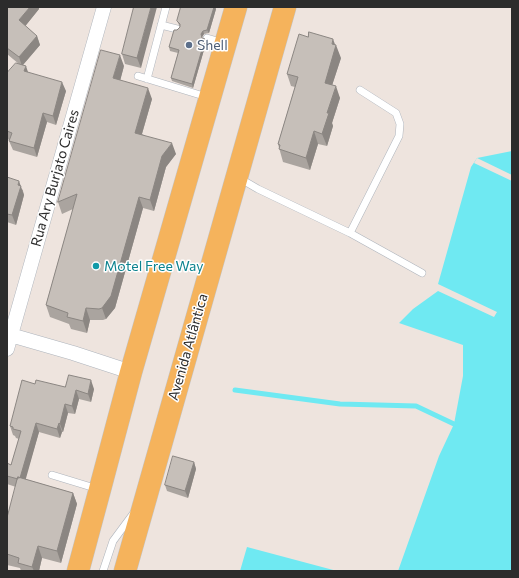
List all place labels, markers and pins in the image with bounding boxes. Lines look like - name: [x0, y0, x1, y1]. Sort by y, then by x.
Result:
- place label: Shell: [197, 37, 228, 53]
- marker: Shell: [184, 40, 194, 50]
- place label: Motel Free Way: [104, 258, 203, 274]
- marker: Motel Free Way: [91, 261, 101, 271]

